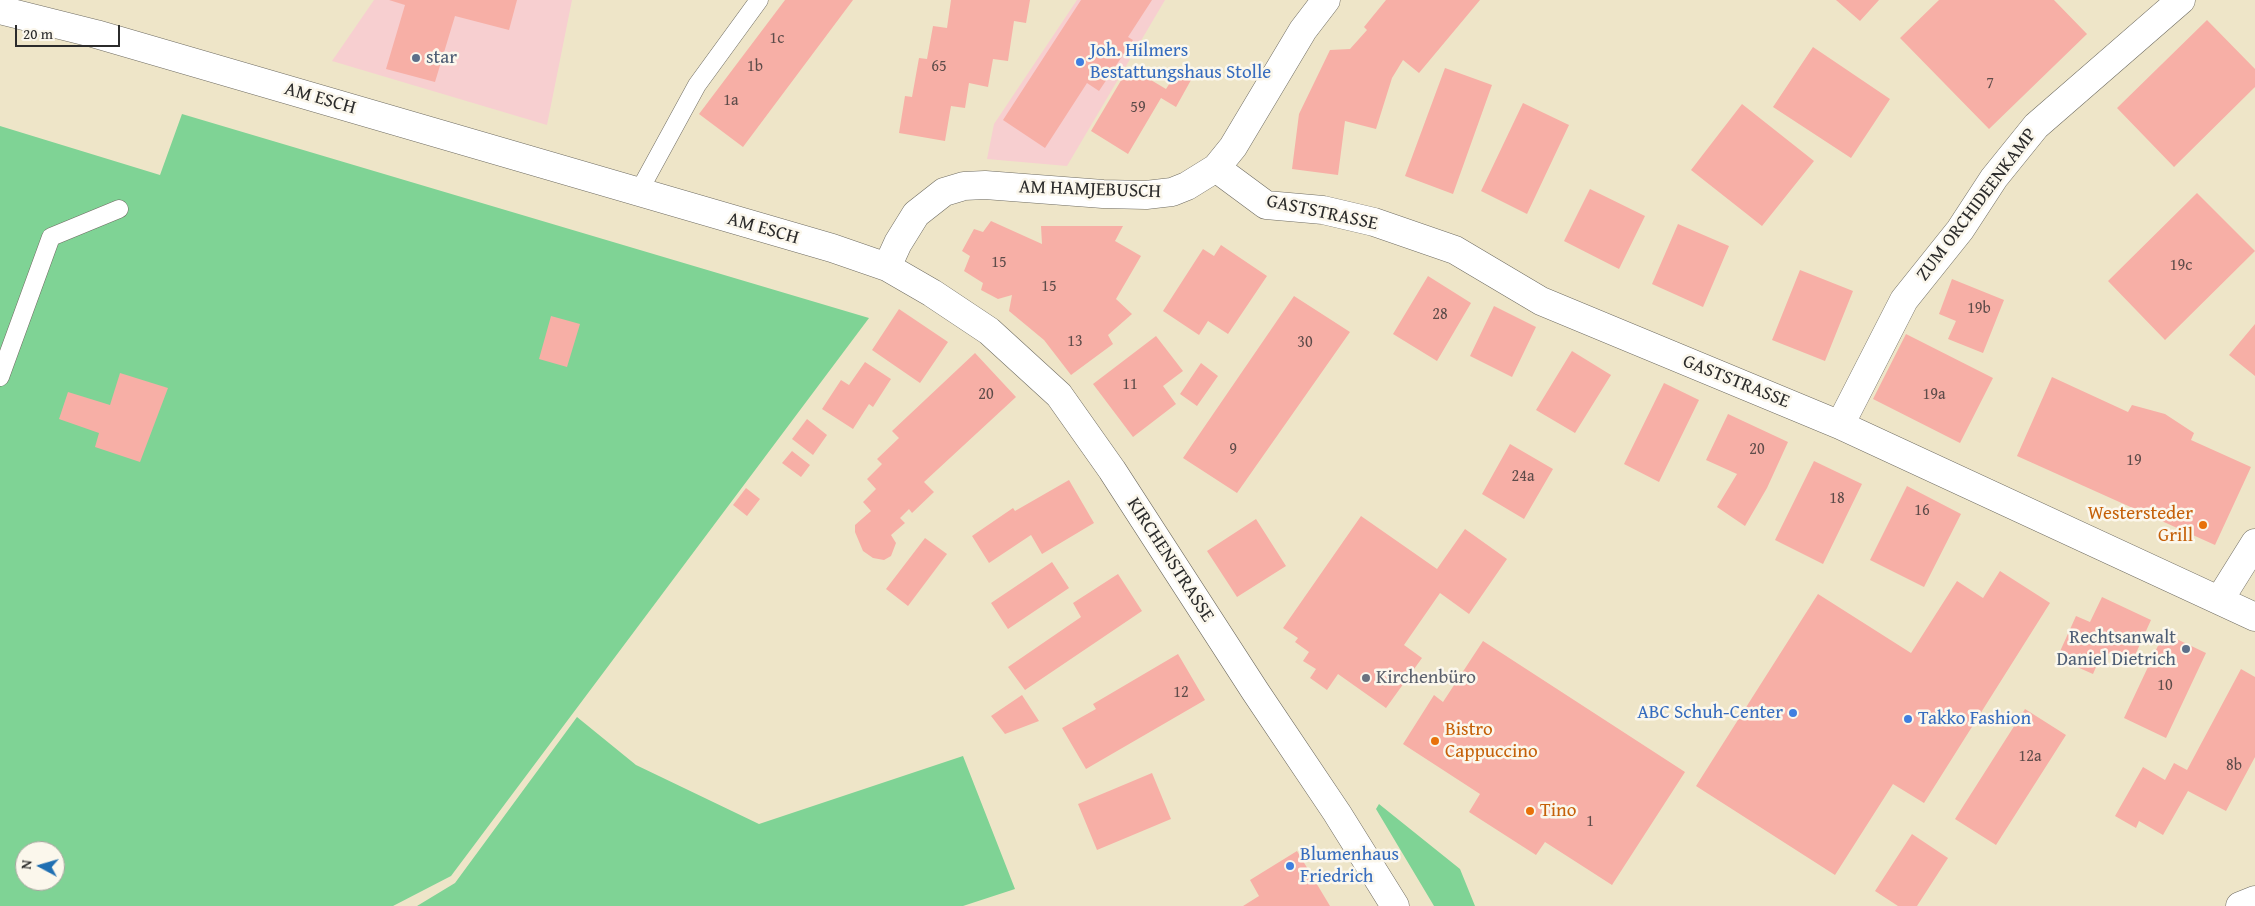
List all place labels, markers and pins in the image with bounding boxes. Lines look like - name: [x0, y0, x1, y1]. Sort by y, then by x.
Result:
- place label: Joh. Hilmers Bestattungshaus Stolle: [1090, 40, 1271, 84]
- place label: star: [426, 47, 457, 69]
- marker: star: [410, 52, 422, 64]
- marker: Joh. Hilmers Bestattungshaus Stolle: [1074, 56, 1086, 68]
- place label: Westersteder Grill: [2088, 503, 2193, 547]
- marker: Westersteder Grill: [2197, 519, 2209, 531]
- place label: Rechtsanwalt Daniel Dietrich: [2057, 627, 2176, 671]
- marker: Rechtsanwalt Daniel Dietrich: [2180, 643, 2192, 655]
- place label: Kirchenbüro: [1376, 667, 1476, 689]
- marker: Kirchenbüro: [1360, 672, 1372, 684]
- place label: ABC Schuh-Center: [1637, 702, 1783, 724]
- marker: ABC Schuh-Center: [1787, 707, 1799, 719]
- place label: Takko Fashion: [1918, 708, 2031, 730]
- marker: Takko Fashion: [1902, 713, 1914, 725]
- place label: Bistro Cappuccino: [1445, 719, 1538, 763]
- marker: Bistro Cappuccino: [1429, 735, 1441, 747]
- place label: Tino: [1540, 800, 1576, 822]
- marker: Tino: [1524, 805, 1536, 817]
- place label: Blumenhaus Friedrich: [1300, 844, 1399, 888]
- marker: Blumenhaus Friedrich: [1284, 860, 1296, 872]

